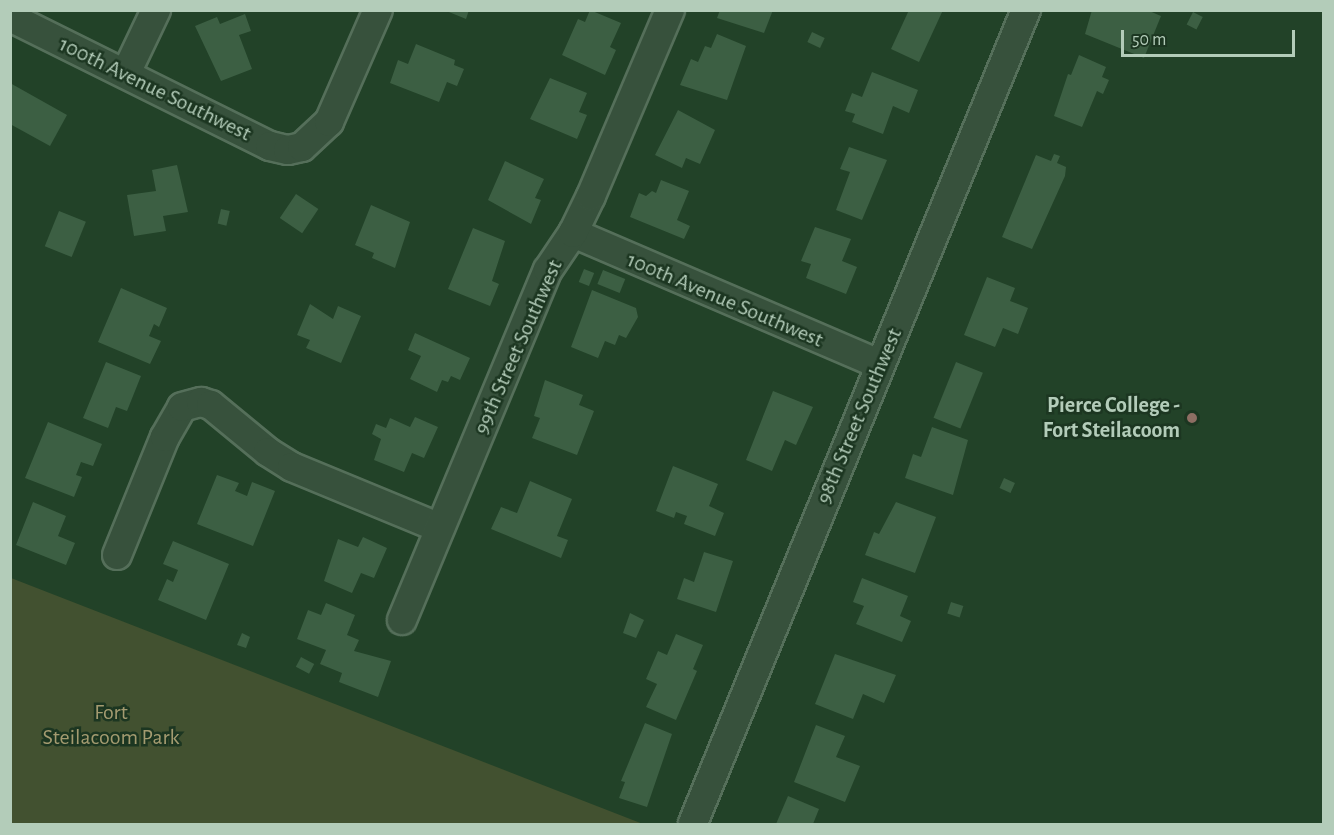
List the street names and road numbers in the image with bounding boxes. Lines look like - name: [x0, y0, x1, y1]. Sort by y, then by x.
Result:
- street label: 100th Avenue Southwest: [55, 31, 255, 147]
- street label: 100th Avenue Southwest: [623, 247, 827, 353]
- street label: 99th Street Southwest: [468, 256, 568, 438]
- street label: 98th Street Southwest: [810, 324, 908, 508]

